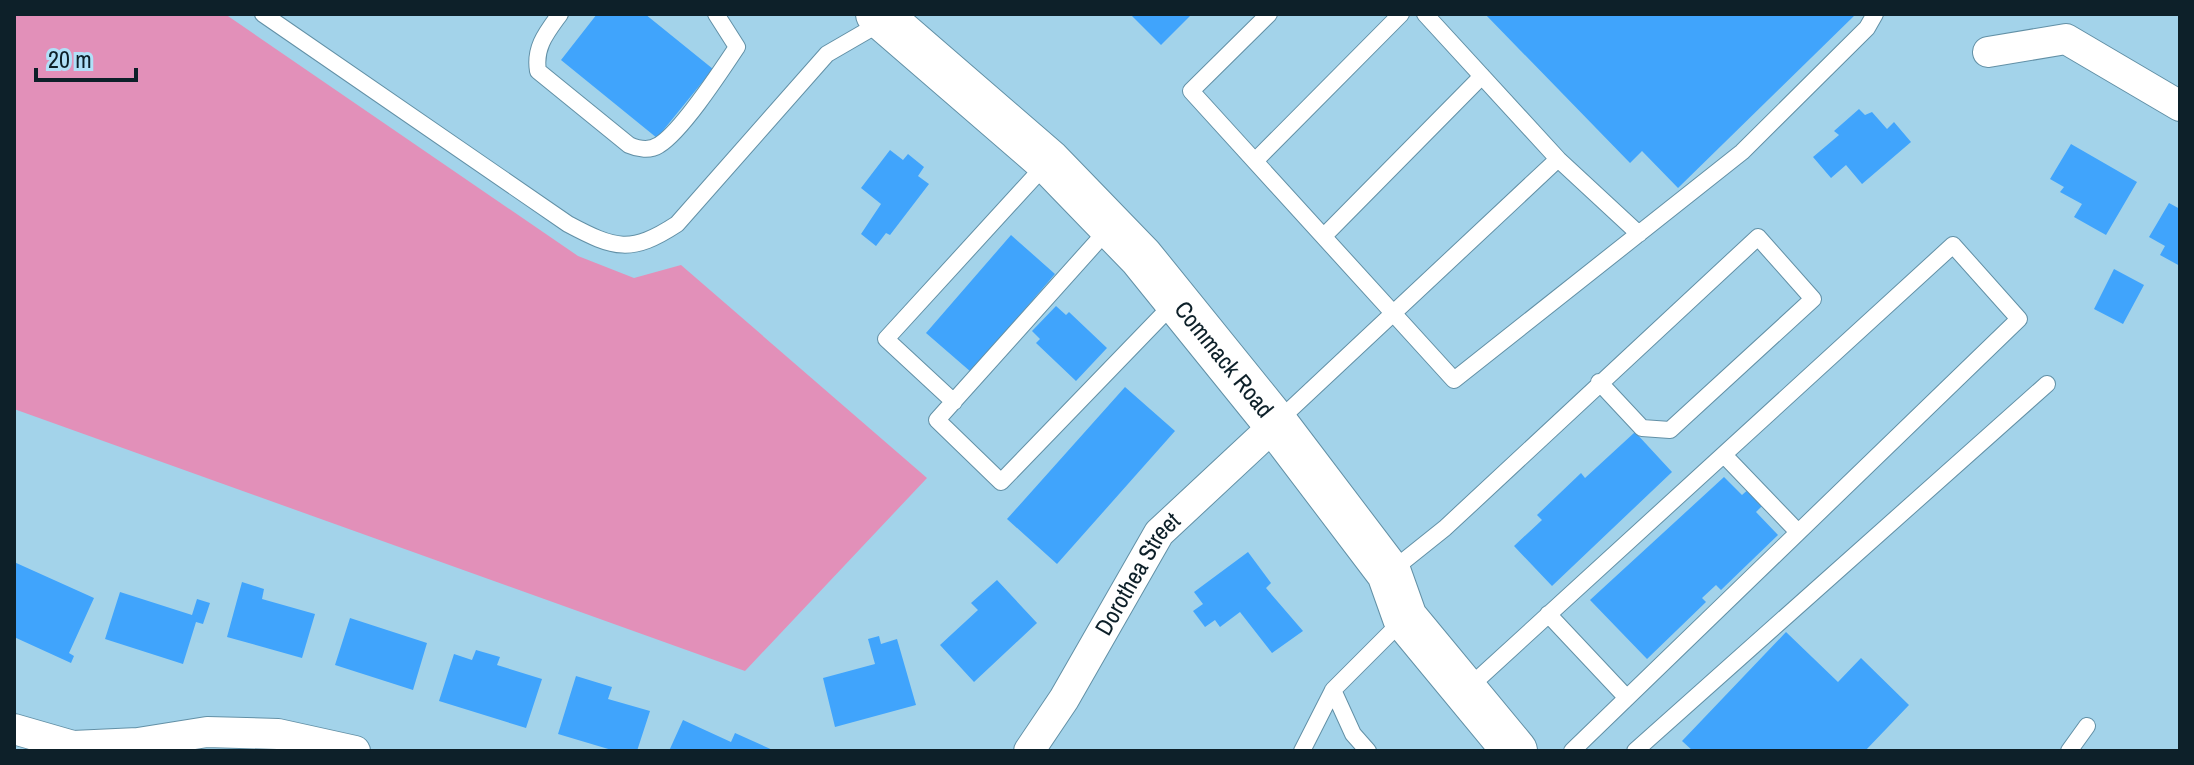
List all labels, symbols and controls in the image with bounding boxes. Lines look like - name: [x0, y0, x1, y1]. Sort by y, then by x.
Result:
- scale bar: [36, 32, 136, 82]
- text: 20 m: [48, 43, 92, 75]
- street label: Commack Road: [1168, 294, 1281, 424]
- street label: Dorothea Street: [1087, 504, 1187, 641]

